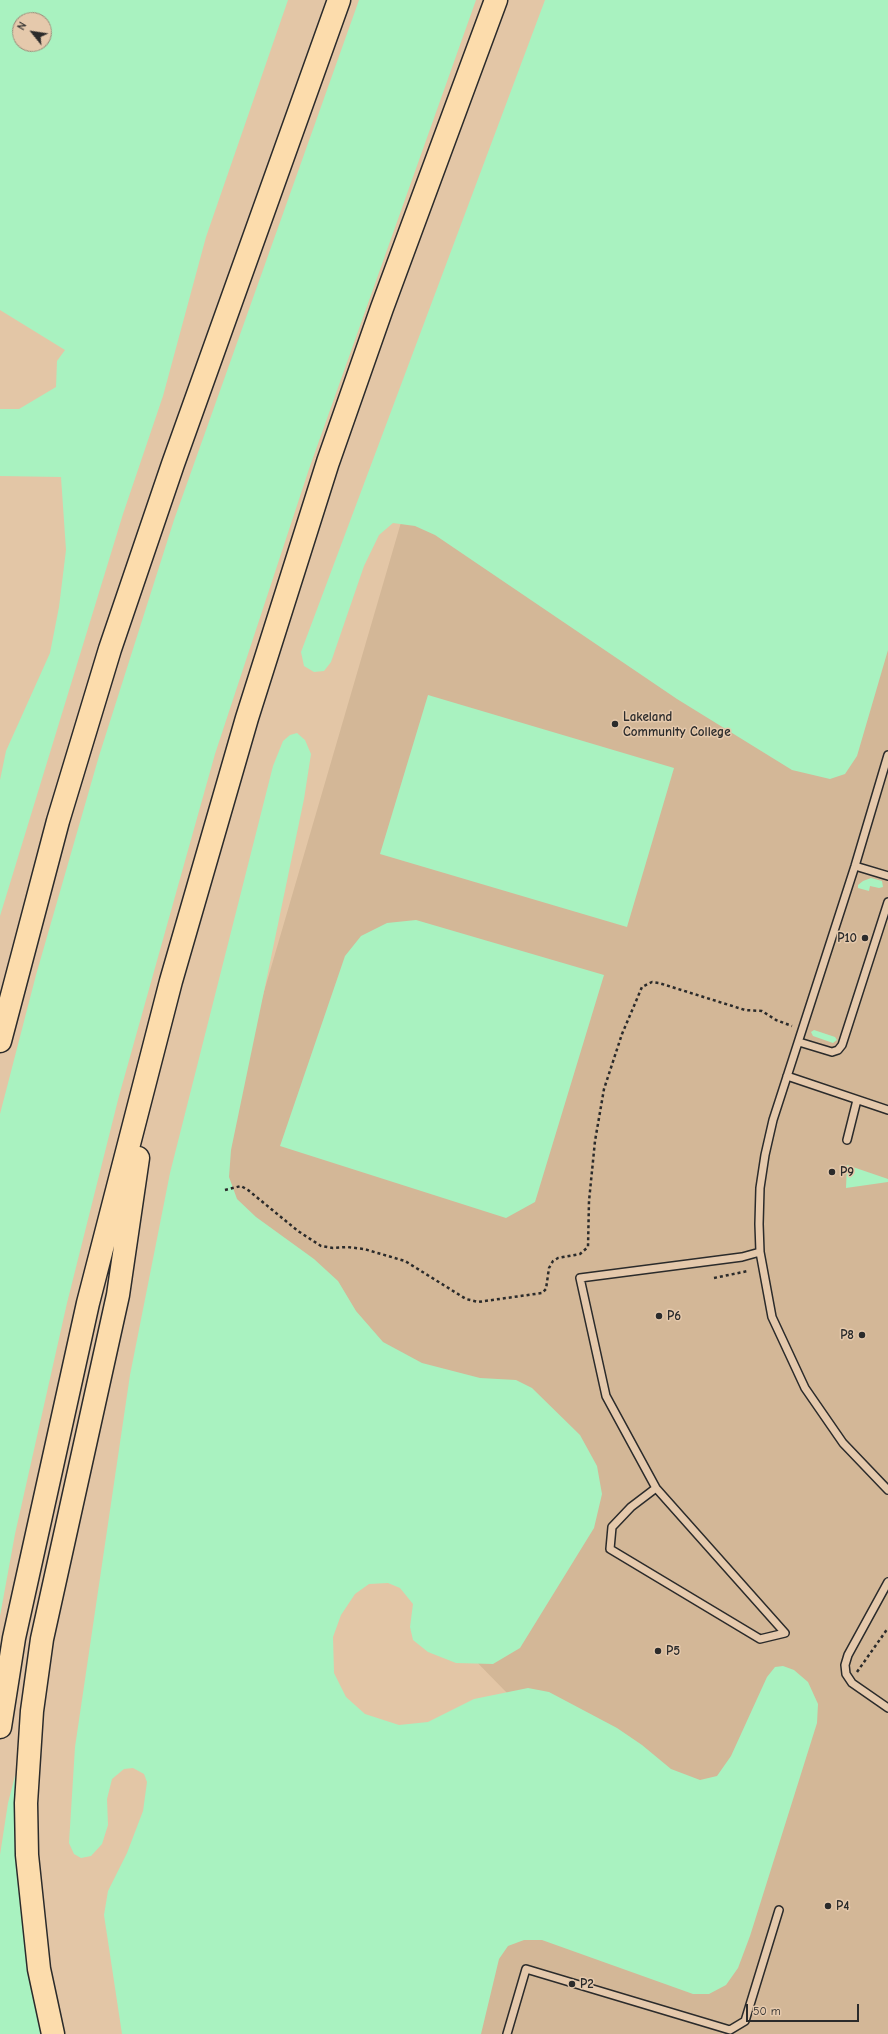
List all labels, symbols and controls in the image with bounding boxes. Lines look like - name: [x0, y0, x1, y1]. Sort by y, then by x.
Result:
- north arrow: [12, 12, 52, 52]
- text: N: [15, 20, 29, 33]
- place label: Lakeland Community College: [623, 709, 731, 740]
- marker: Lakeland Community College: [610, 719, 620, 729]
- place label: P10: [837, 930, 857, 946]
- marker: P10: [860, 933, 870, 943]
- place label: P9: [840, 1164, 854, 1180]
- marker: P9: [827, 1167, 837, 1177]
- place label: P6: [667, 1308, 681, 1324]
- marker: P6: [654, 1311, 664, 1321]
- place label: P8: [840, 1327, 854, 1343]
- marker: P8: [857, 1330, 867, 1340]
- place label: P5: [666, 1643, 680, 1659]
- marker: P5: [653, 1646, 663, 1656]
- place label: P4: [836, 1898, 849, 1914]
- marker: P4: [823, 1901, 833, 1911]
- place label: P2: [580, 1976, 594, 1992]
- marker: P2: [567, 1979, 577, 1989]
- scale bar: [748, 1996, 861, 2022]
- text: 50 m: [753, 2004, 781, 2018]

